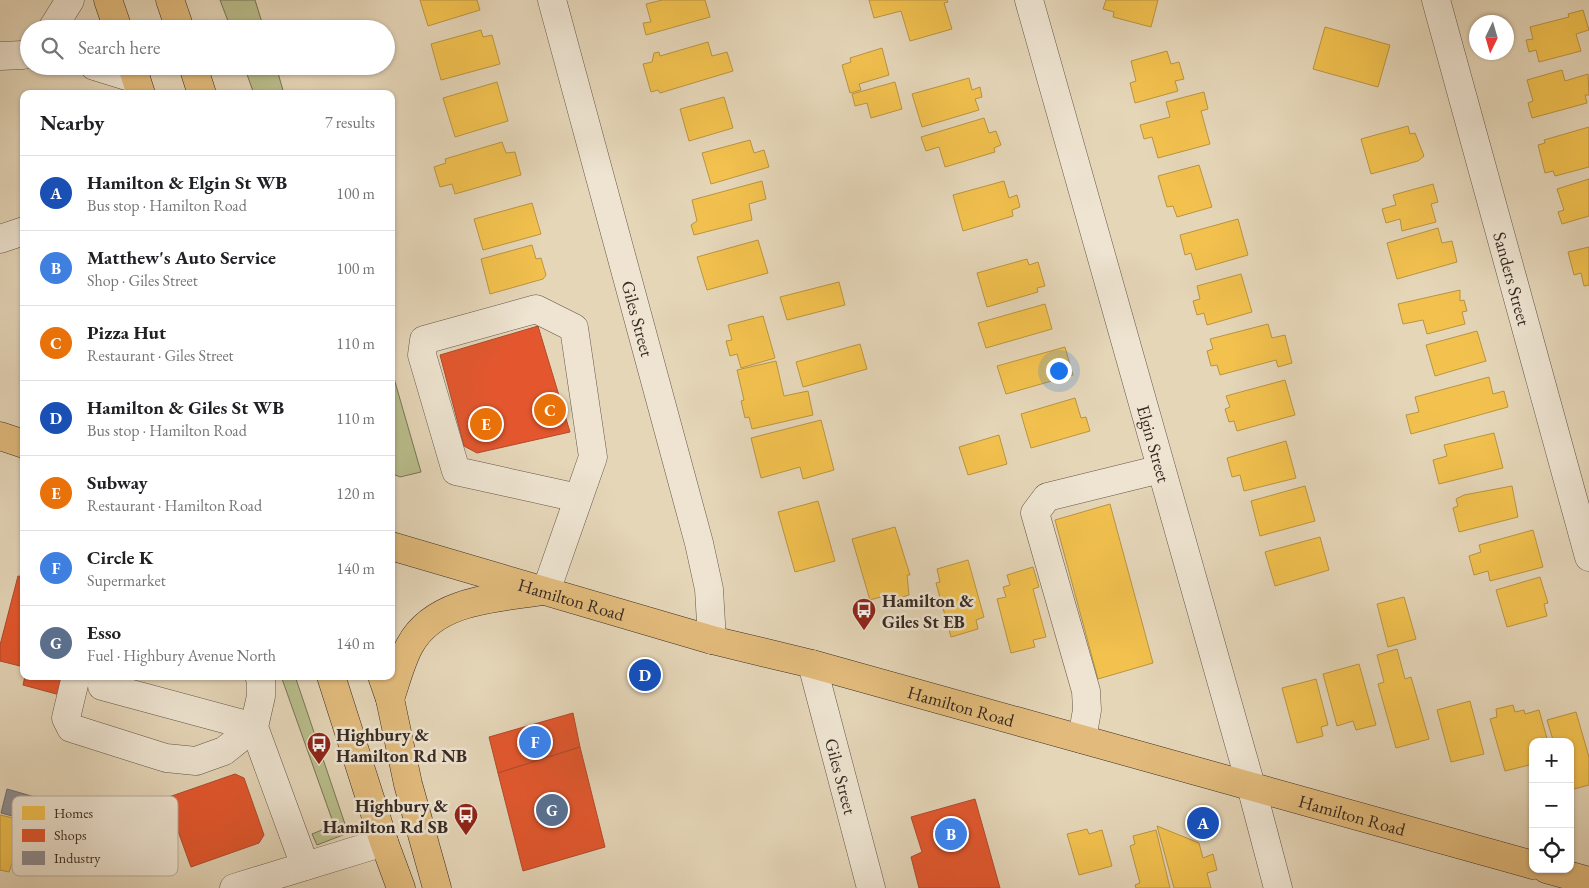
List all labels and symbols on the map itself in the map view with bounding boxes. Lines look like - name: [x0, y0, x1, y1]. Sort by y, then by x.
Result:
- north arrow: [1469, 15, 1514, 60]
- street label: Sanders Street: [1489, 229, 1536, 328]
- street label: Giles Street: [617, 278, 660, 359]
- your location: [1046, 358, 1072, 384]
- pin: C: [534, 391, 566, 429]
- street label: Elgin Street: [1132, 402, 1176, 485]
- pin: E: [470, 405, 502, 443]
- street label: Hamilton Road: [515, 572, 628, 626]
- place label: Hamilton & Giles St EB: [882, 589, 974, 633]
- bus stop icon: Hamilton & Giles St EB: [851, 597, 877, 631]
- pin: D: [629, 656, 661, 694]
- street label: Hamilton Road: [905, 680, 1018, 732]
- place label: Highbury & Hamilton Rd NB: [336, 723, 467, 767]
- pin: F: [519, 723, 551, 761]
- bus stop icon: Highbury & Hamilton Rd NB: [306, 731, 332, 765]
- street label: Giles Street: [821, 736, 863, 817]
- street label: Hamilton Road: [1296, 789, 1409, 841]
- pin: G: [536, 791, 568, 829]
- place label: Highbury & Hamilton Rd SB: [323, 794, 449, 838]
- legend: [12, 796, 178, 876]
- bus stop icon: Highbury & Hamilton Rd SB: [453, 802, 479, 836]
- text: Homes: [54, 804, 94, 822]
- pin: A: [1187, 804, 1219, 842]
- pin: B: [935, 815, 967, 853]
- text: Shops: [54, 826, 87, 844]
- text: Industry: [54, 849, 101, 867]

